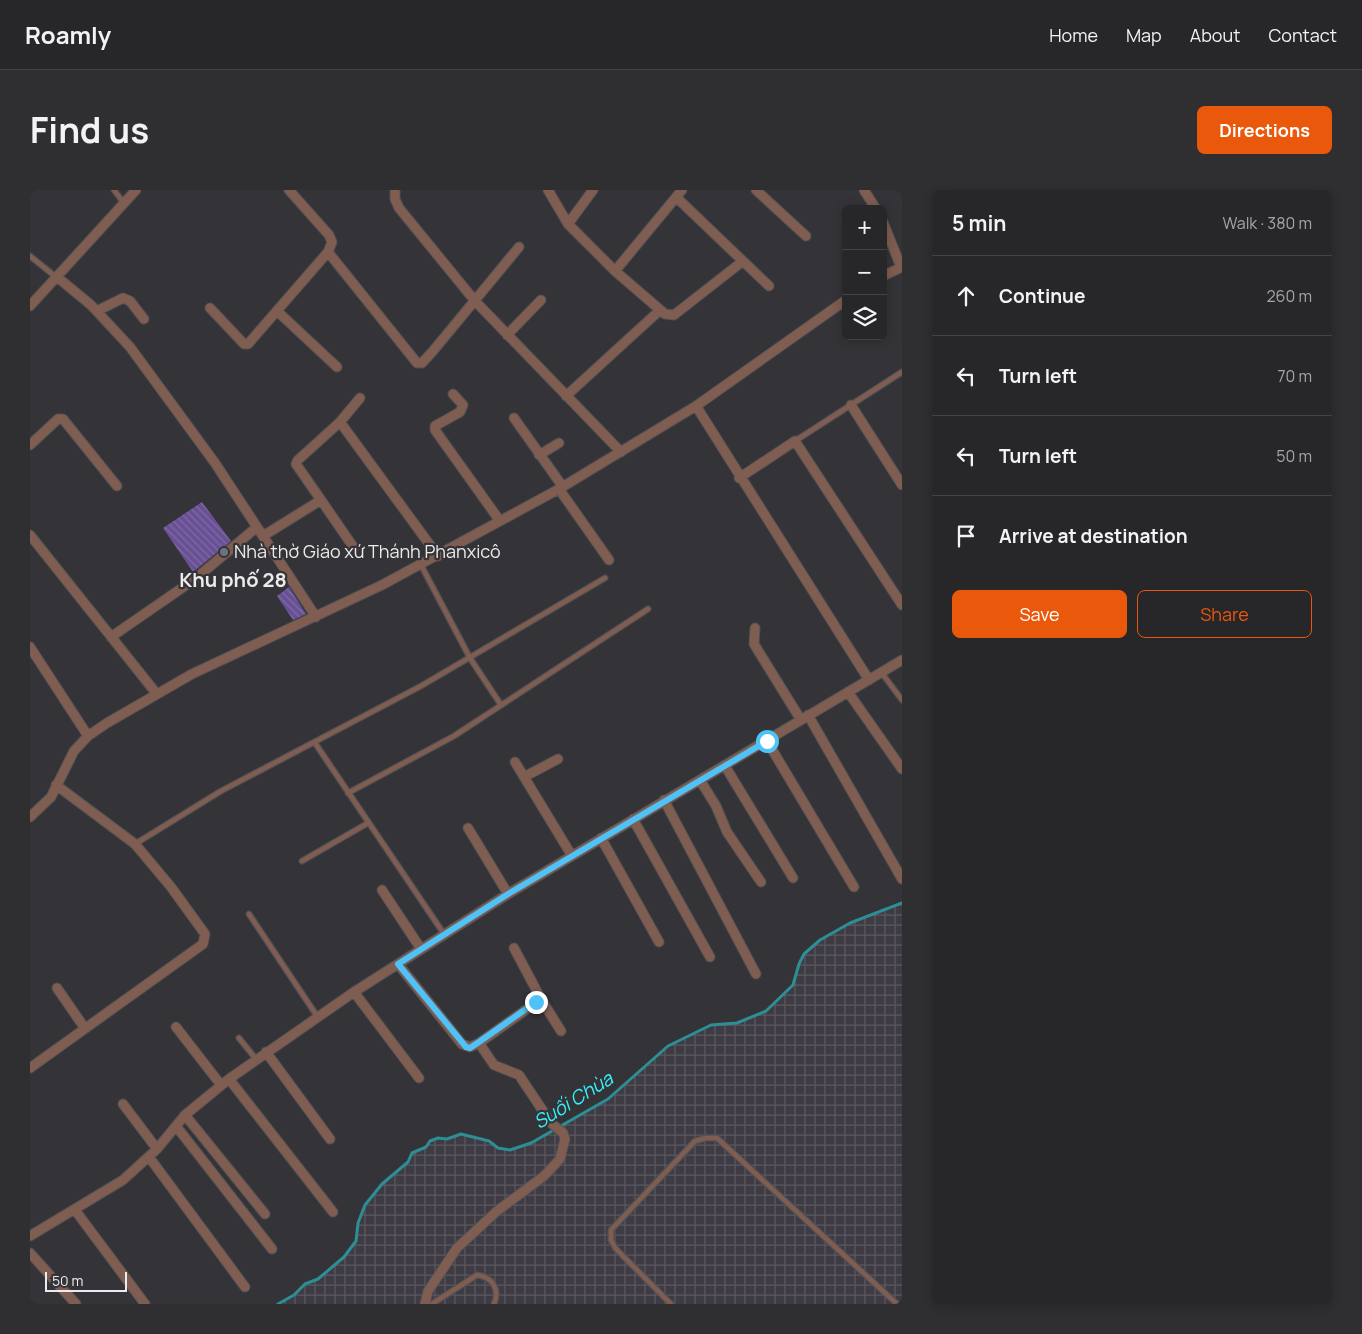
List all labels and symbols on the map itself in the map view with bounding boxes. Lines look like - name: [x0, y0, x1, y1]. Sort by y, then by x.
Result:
- place label: Nhà thờ Giáo xứ Thánh Phanxicô: [234, 539, 501, 563]
- marker: Nhà thờ Giáo xứ Thánh Phanxicô: [218, 546, 230, 558]
- district label: Khu phố 28: [179, 566, 287, 593]
- route start: [756, 730, 779, 753]
- route end: [525, 991, 548, 1014]
- water label: Suối Chùa: [528, 1065, 619, 1135]
- scale bar: [45, 1269, 128, 1292]

